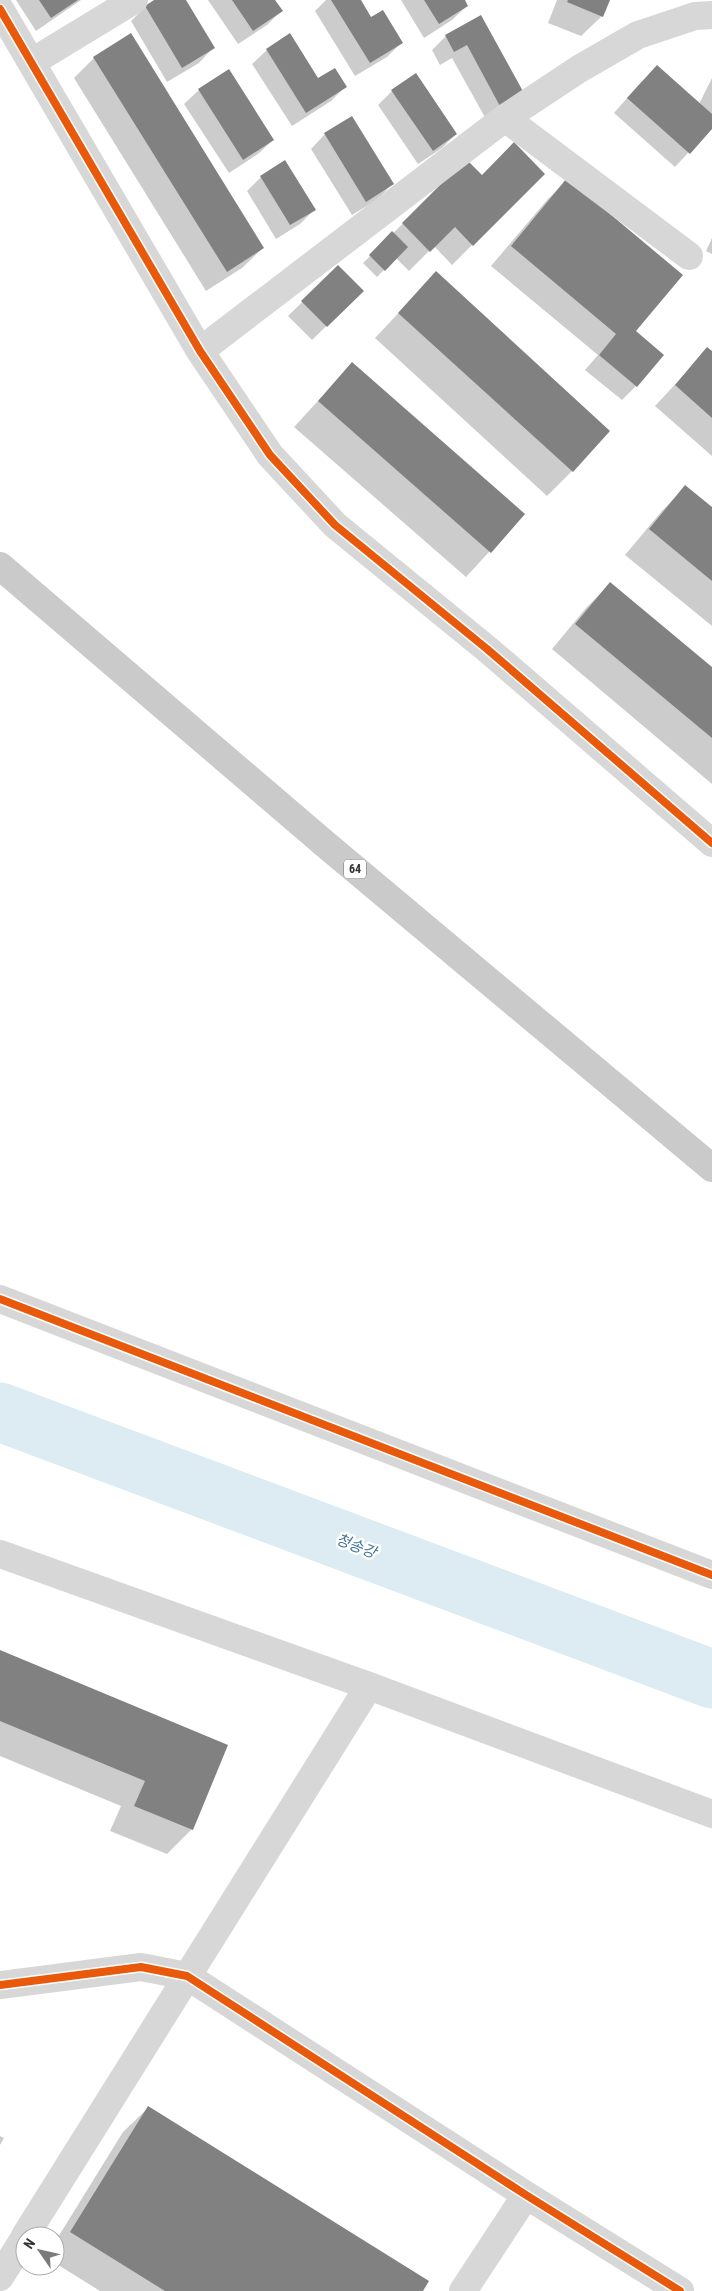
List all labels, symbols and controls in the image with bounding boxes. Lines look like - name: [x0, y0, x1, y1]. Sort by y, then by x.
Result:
- road number: 64: [344, 860, 366, 879]
- water label: 청송강: [333, 1530, 381, 1563]
- north arrow: [15, 2226, 65, 2276]
- text: N: [20, 2236, 38, 2252]

